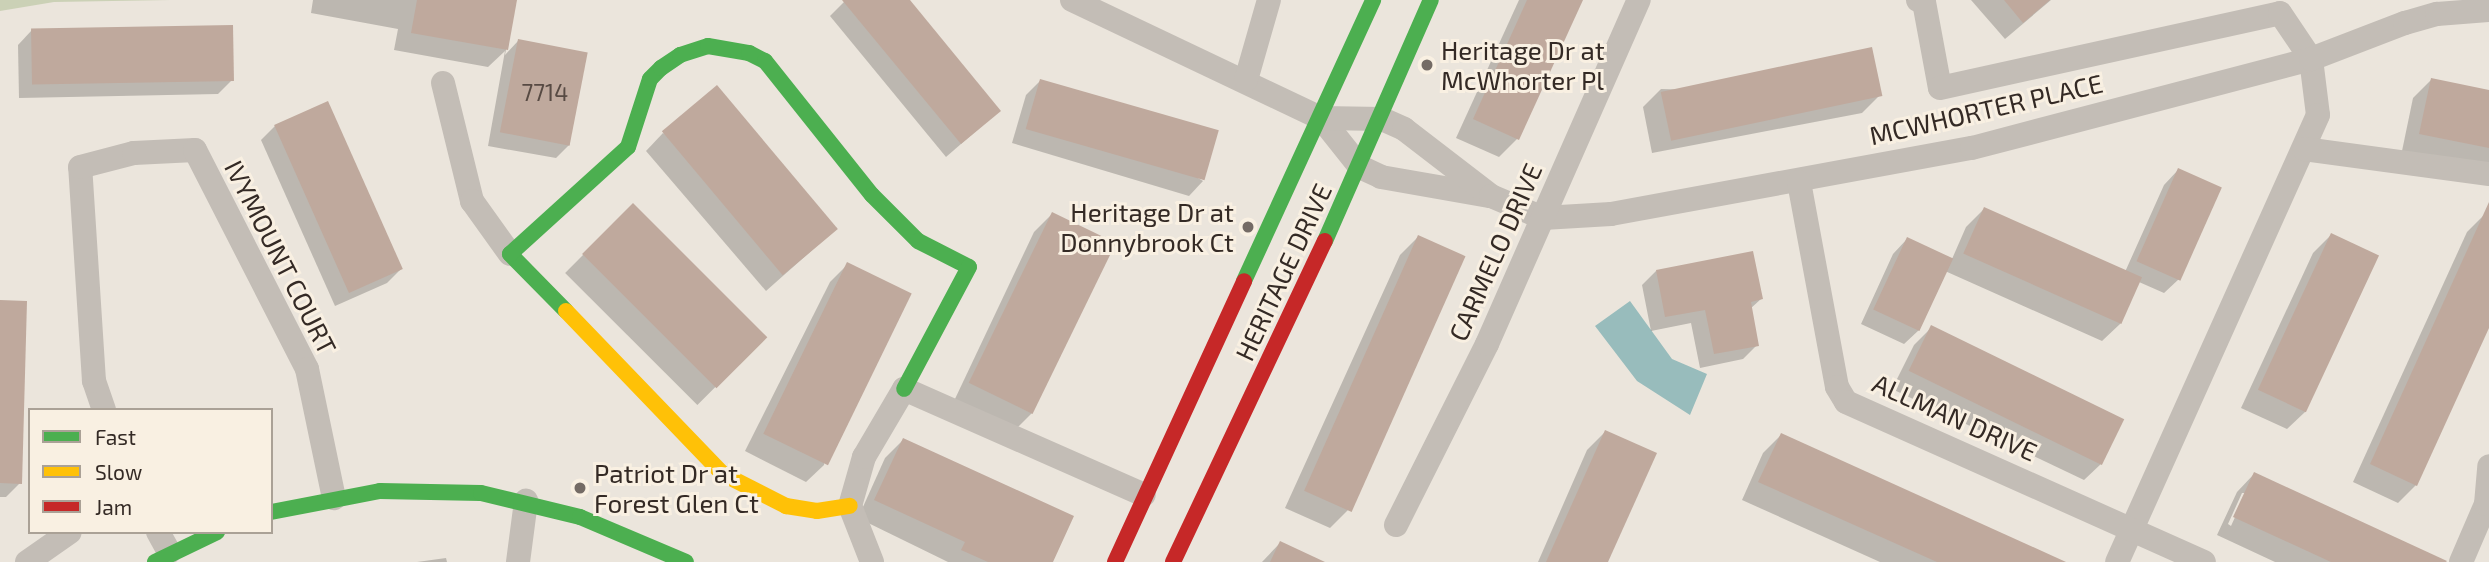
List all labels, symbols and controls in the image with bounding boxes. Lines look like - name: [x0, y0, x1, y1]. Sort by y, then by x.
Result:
- place label: Heritage Dr at McWhorter Pl: [1441, 34, 1605, 96]
- marker: Heritage Dr at McWhorter Pl: [1419, 57, 1435, 73]
- street label: MCWHORTER PLACE: [1866, 67, 2106, 151]
- house number: 7714: [522, 78, 568, 106]
- street label: IVYMOUNT COURT: [218, 155, 344, 359]
- street label: CARMELO DRIVE: [1442, 158, 1548, 346]
- street label: HERITAGE DRIVE: [1228, 179, 1338, 365]
- place label: Heritage Dr at Donnybrook Ct: [1060, 196, 1234, 258]
- marker: Heritage Dr at Donnybrook Ct: [1240, 219, 1256, 235]
- street label: ALLMAN DRIVE: [1868, 367, 2042, 467]
- legend: [28, 408, 273, 534]
- text: Fast: [95, 424, 136, 449]
- place label: Patriot Dr at Forest Glen Ct: [594, 457, 759, 518]
- text: Slow: [95, 459, 142, 484]
- marker: Patriot Dr at Forest Glen Ct: [572, 480, 588, 496]
- text: Jam: [95, 494, 132, 519]

